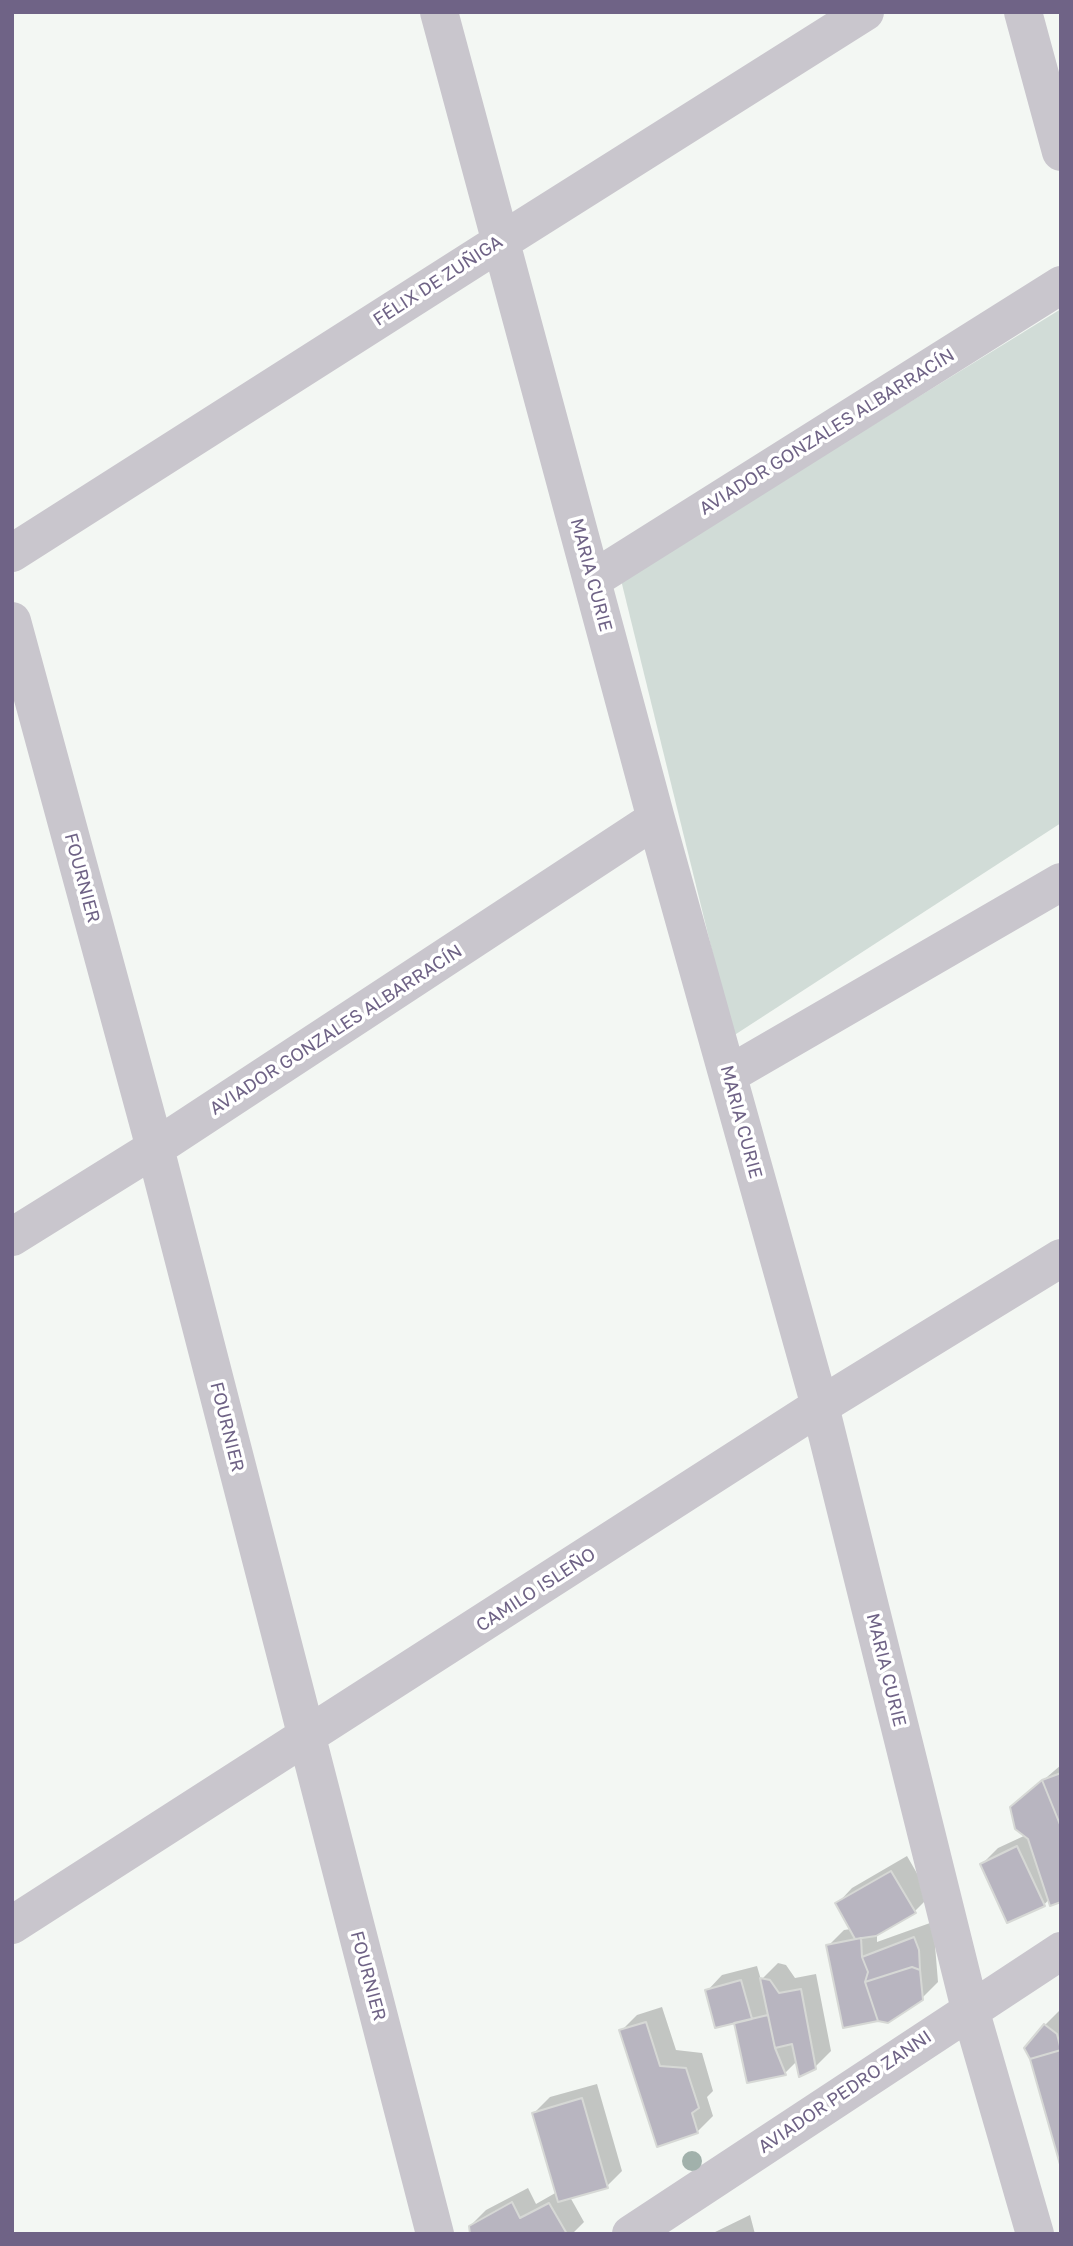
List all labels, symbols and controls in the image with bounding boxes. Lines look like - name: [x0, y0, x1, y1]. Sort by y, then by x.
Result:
- street label: FÉLIX DE ZUÑIGA: [369, 231, 507, 331]
- street label: AVIADOR GONZALES ALBARRACÍN: [696, 344, 958, 520]
- street label: MARIA CURIE: [566, 516, 616, 634]
- street label: FOURNIER: [60, 831, 104, 925]
- street label: AVIADOR GONZALES ALBARRACÍN: [206, 940, 466, 1120]
- street label: MARIA CURIE: [716, 1063, 766, 1181]
- street label: FOURNIER: [205, 1380, 249, 1474]
- street label: CAMILO ISLEÑO: [472, 1543, 600, 1637]
- street label: MARIA CURIE: [861, 1611, 911, 1729]
- street label: FOURNIER: [346, 1929, 390, 2023]
- street label: AVIADOR PEDRO ZANNI: [754, 2026, 936, 2158]

